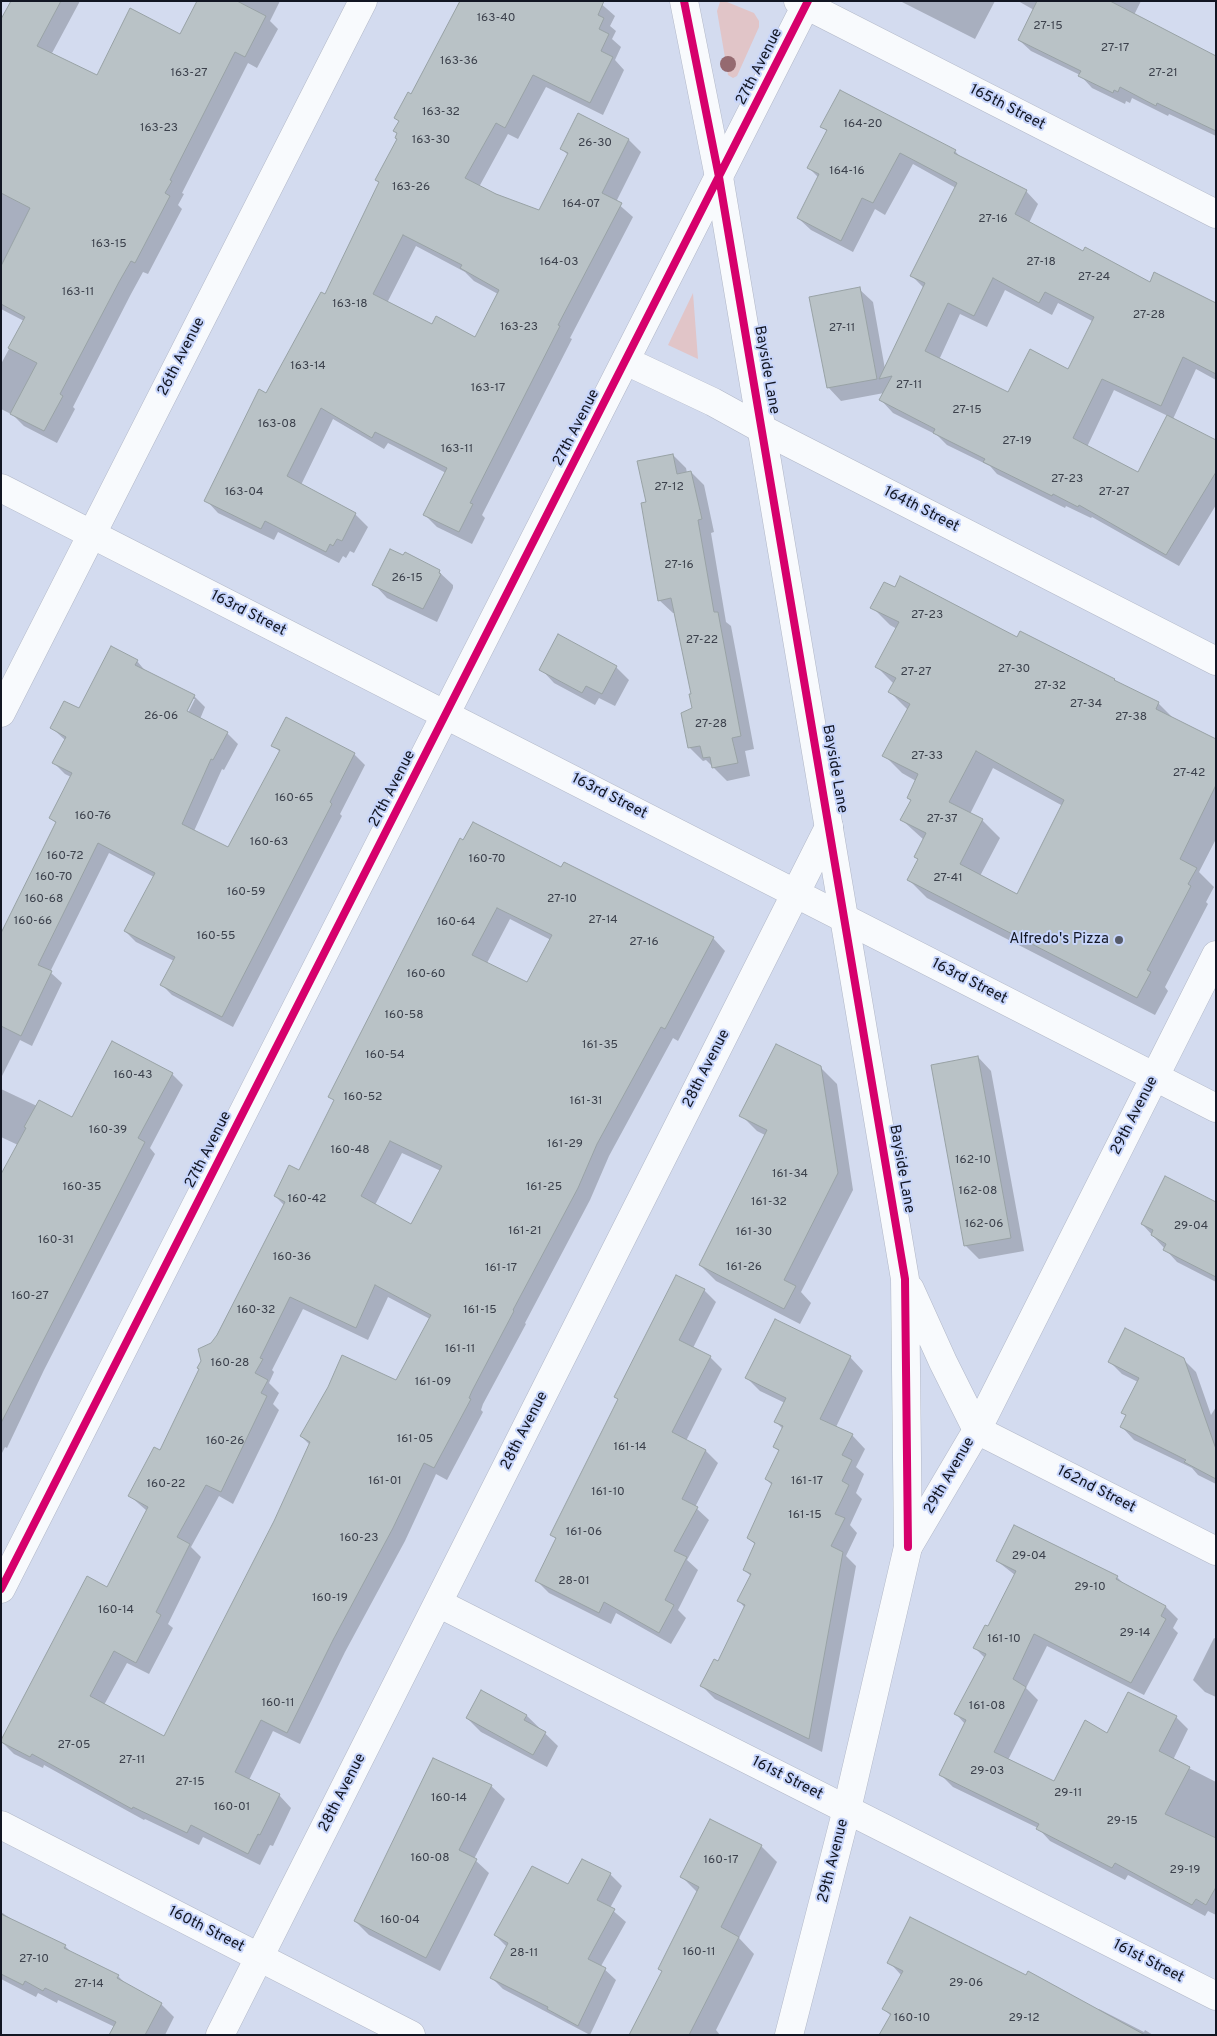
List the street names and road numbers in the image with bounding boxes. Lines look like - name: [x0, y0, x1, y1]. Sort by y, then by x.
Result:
- street label: 27th Avenue: [733, 26, 787, 108]
- street label: 165th Street: [966, 81, 1048, 135]
- street label: 26th Avenue: [155, 315, 209, 399]
- street label: Bayside Lane: [749, 324, 783, 416]
- street label: 27th Avenue: [550, 387, 604, 469]
- street label: 164th Street: [880, 483, 962, 537]
- street label: 163rd Street: [207, 587, 289, 641]
- street label: Bayside Lane: [817, 723, 851, 815]
- street label: 27th Avenue: [366, 748, 420, 830]
- street label: 163rd Street: [568, 770, 650, 824]
- street label: 163rd Street: [928, 955, 1010, 1009]
- street label: 28th Avenue: [680, 1027, 734, 1111]
- street label: 29th Avenue: [1108, 1074, 1162, 1158]
- street label: 27th Avenue: [182, 1109, 236, 1191]
- street label: Bayside Lane: [884, 1123, 918, 1215]
- street label: 28th Avenue: [498, 1389, 552, 1473]
- street label: 29th Avenue: [921, 1434, 979, 1518]
- street label: 162nd Street: [1054, 1463, 1138, 1517]
- street label: 28th Avenue: [316, 1751, 370, 1835]
- street label: 161st Street: [749, 1753, 825, 1805]
- street label: 29th Avenue: [815, 1817, 853, 1905]
- street label: 160th Street: [165, 1903, 247, 1957]
- street label: 161st Street: [1110, 1936, 1186, 1988]

